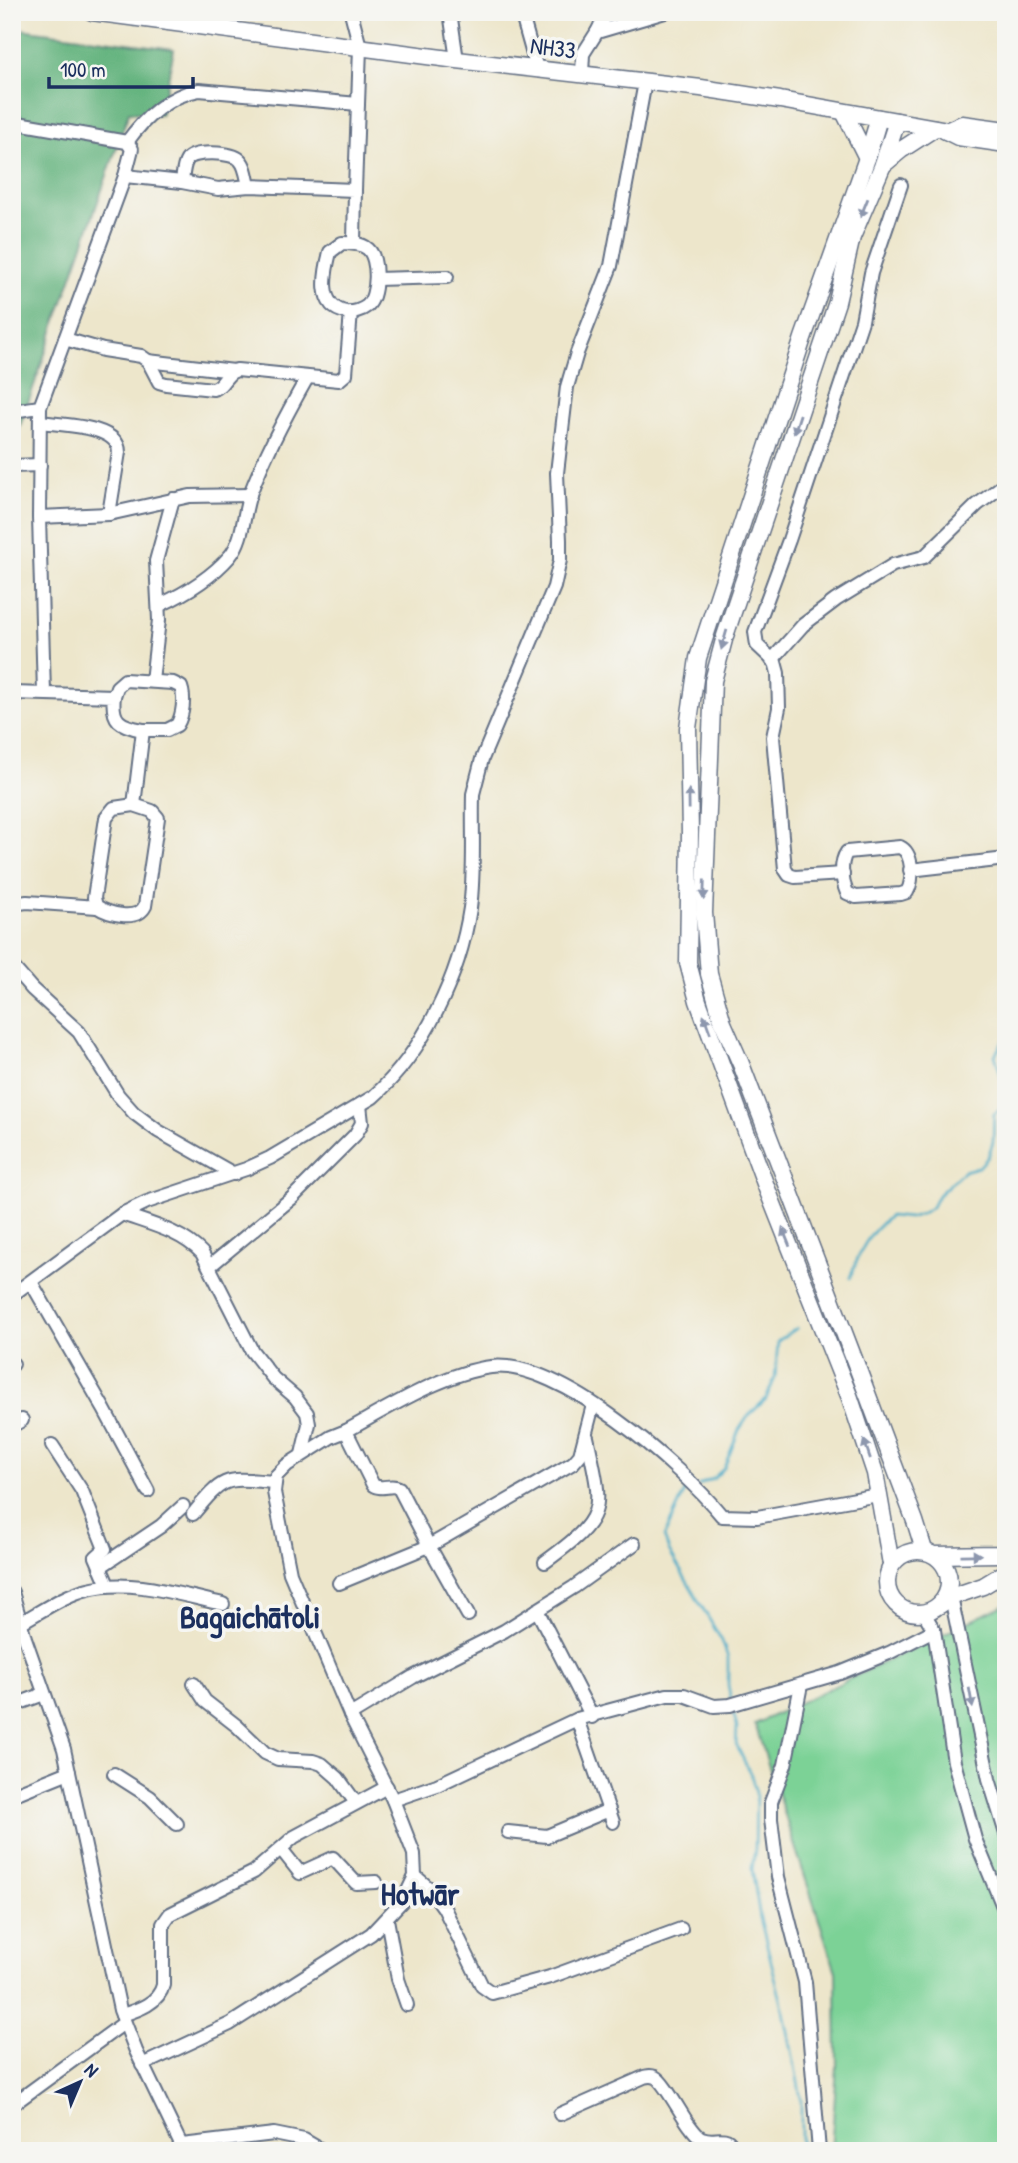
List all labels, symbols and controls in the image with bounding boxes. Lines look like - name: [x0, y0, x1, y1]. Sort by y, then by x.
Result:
- street label: NH33: [529, 28, 578, 66]
- scale bar: [49, 46, 192, 90]
- text: 100 m: [60, 55, 106, 84]
- one-way arrow: [859, 197, 870, 218]
- one-way arrow: [791, 414, 801, 435]
- one-way arrow: [719, 630, 729, 651]
- one-way arrow: [683, 788, 695, 810]
- one-way arrow: [699, 880, 710, 902]
- one-way arrow: [701, 1013, 712, 1034]
- one-way arrow: [781, 1226, 792, 1247]
- one-way arrow: [861, 1439, 872, 1460]
- one-way arrow: [960, 1549, 982, 1560]
- district label: Bagaichātoli: [180, 1595, 320, 1639]
- one-way arrow: [966, 1687, 977, 1709]
- district label: Hotwār: [381, 1872, 460, 1915]
- north arrow: [46, 2048, 116, 2118]
- text: N: [79, 2057, 104, 2083]

